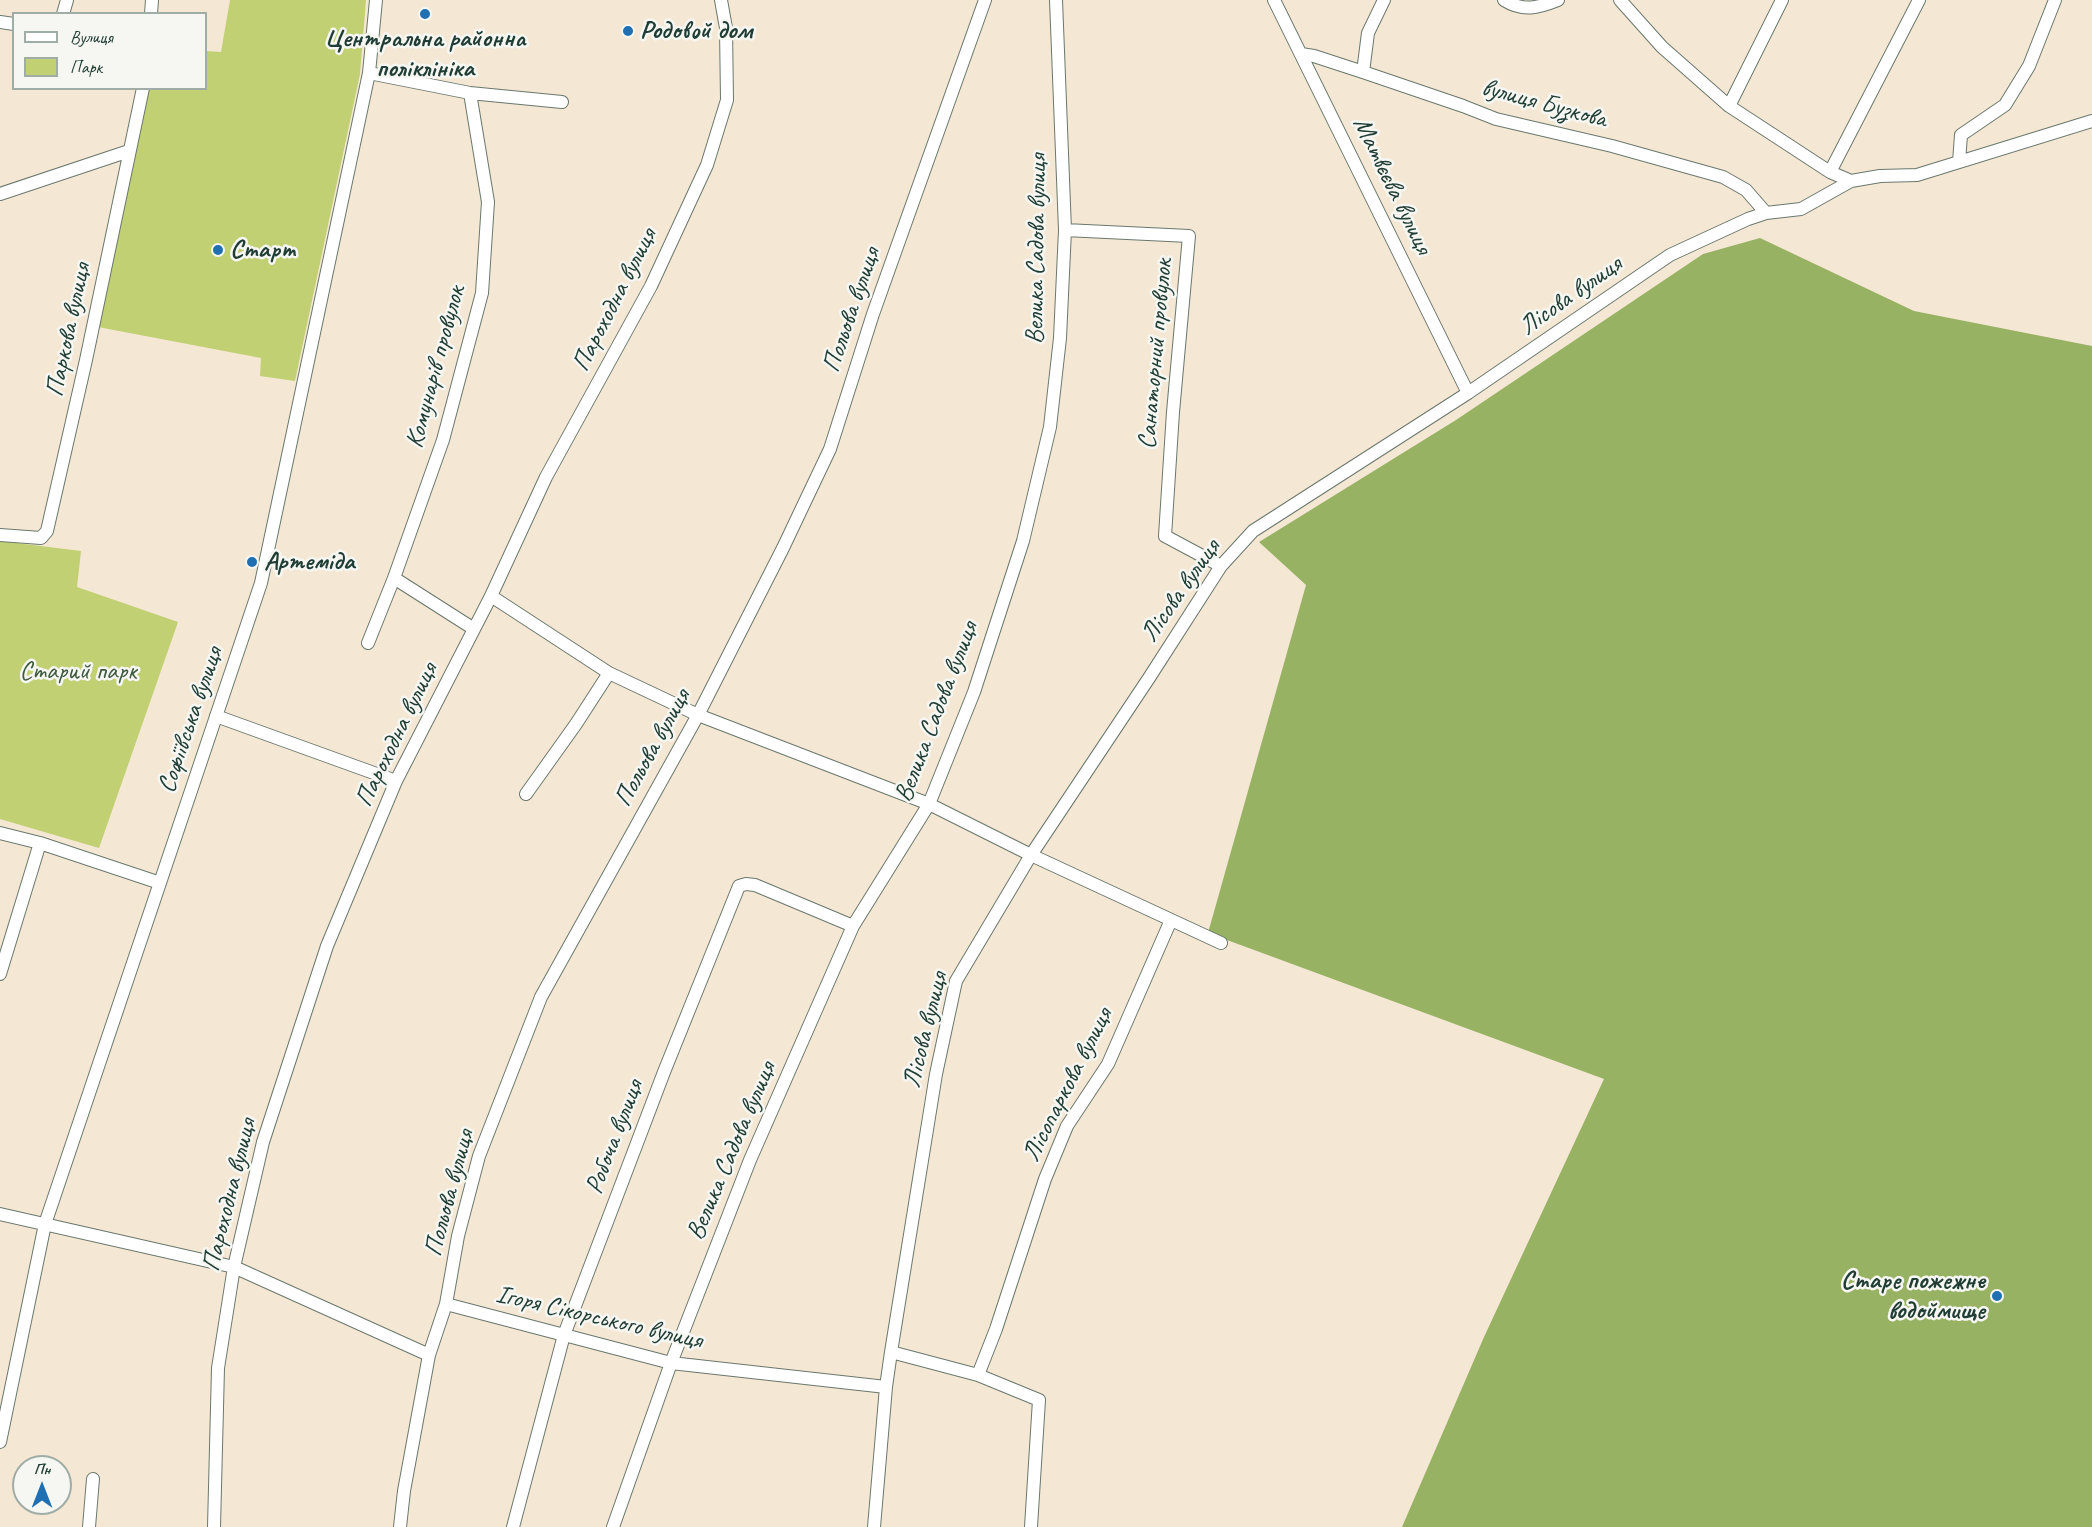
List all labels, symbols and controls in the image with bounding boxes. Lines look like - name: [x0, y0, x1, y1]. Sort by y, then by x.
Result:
- marker: Центральна районна поліклініка: [418, 7, 432, 21]
- legend: [12, 12, 207, 90]
- place label: Родовой дом: [640, 15, 753, 47]
- place label: Центральна районна поліклініка: [324, 23, 526, 84]
- marker: Родовой дом: [621, 24, 635, 38]
- text: Вулиця: [70, 26, 113, 48]
- text: Парк: [70, 56, 102, 78]
- street label: вулиця Бузкова: [1478, 72, 1610, 136]
- street label: Матвєєва вулиця: [1345, 112, 1439, 260]
- street label: Велика Садова вулиця: [1020, 154, 1054, 344]
- street label: Пароходна вулиця: [566, 223, 664, 377]
- place label: Старт: [230, 234, 296, 266]
- marker: Старт: [211, 243, 225, 257]
- street label: Польова вулиця: [816, 244, 888, 376]
- street label: Лісова вулиця: [1514, 249, 1628, 343]
- street label: Санаторний провулок: [1132, 258, 1180, 450]
- street label: Паркова вулиця: [40, 260, 98, 400]
- street label: Комунарів провулок: [399, 282, 473, 452]
- street label: Лісова вулиця: [1134, 534, 1228, 648]
- place label: Артеміда: [264, 546, 354, 578]
- marker: Артеміда: [245, 555, 259, 569]
- street label: Велика Садова вулиця: [888, 618, 986, 806]
- street label: Софіївська вулиця: [151, 643, 231, 797]
- park label: Старий парк: [19, 656, 137, 688]
- street label: Пароходна вулиця: [349, 658, 445, 812]
- street label: Польова вулиця: [608, 684, 698, 812]
- street label: Лісова вулиця: [897, 969, 955, 1091]
- street label: Лісопаркова вулиця: [1016, 1003, 1120, 1167]
- street label: Велика Садова вулиця: [680, 1057, 784, 1245]
- street label: Робоча вулиця: [579, 1076, 651, 1198]
- street label: Пароходна вулиця: [196, 1115, 264, 1275]
- street label: Польова вулиця: [418, 1126, 482, 1260]
- place label: Старе пожежне водоймище: [1841, 1265, 1985, 1326]
- street label: Ігоря Сікорського вулиця: [493, 1279, 705, 1357]
- marker: Старе пожежне водоймище: [1990, 1289, 2004, 1303]
- north arrow: [12, 1455, 72, 1515]
- text: Пн: [34, 1459, 50, 1479]

